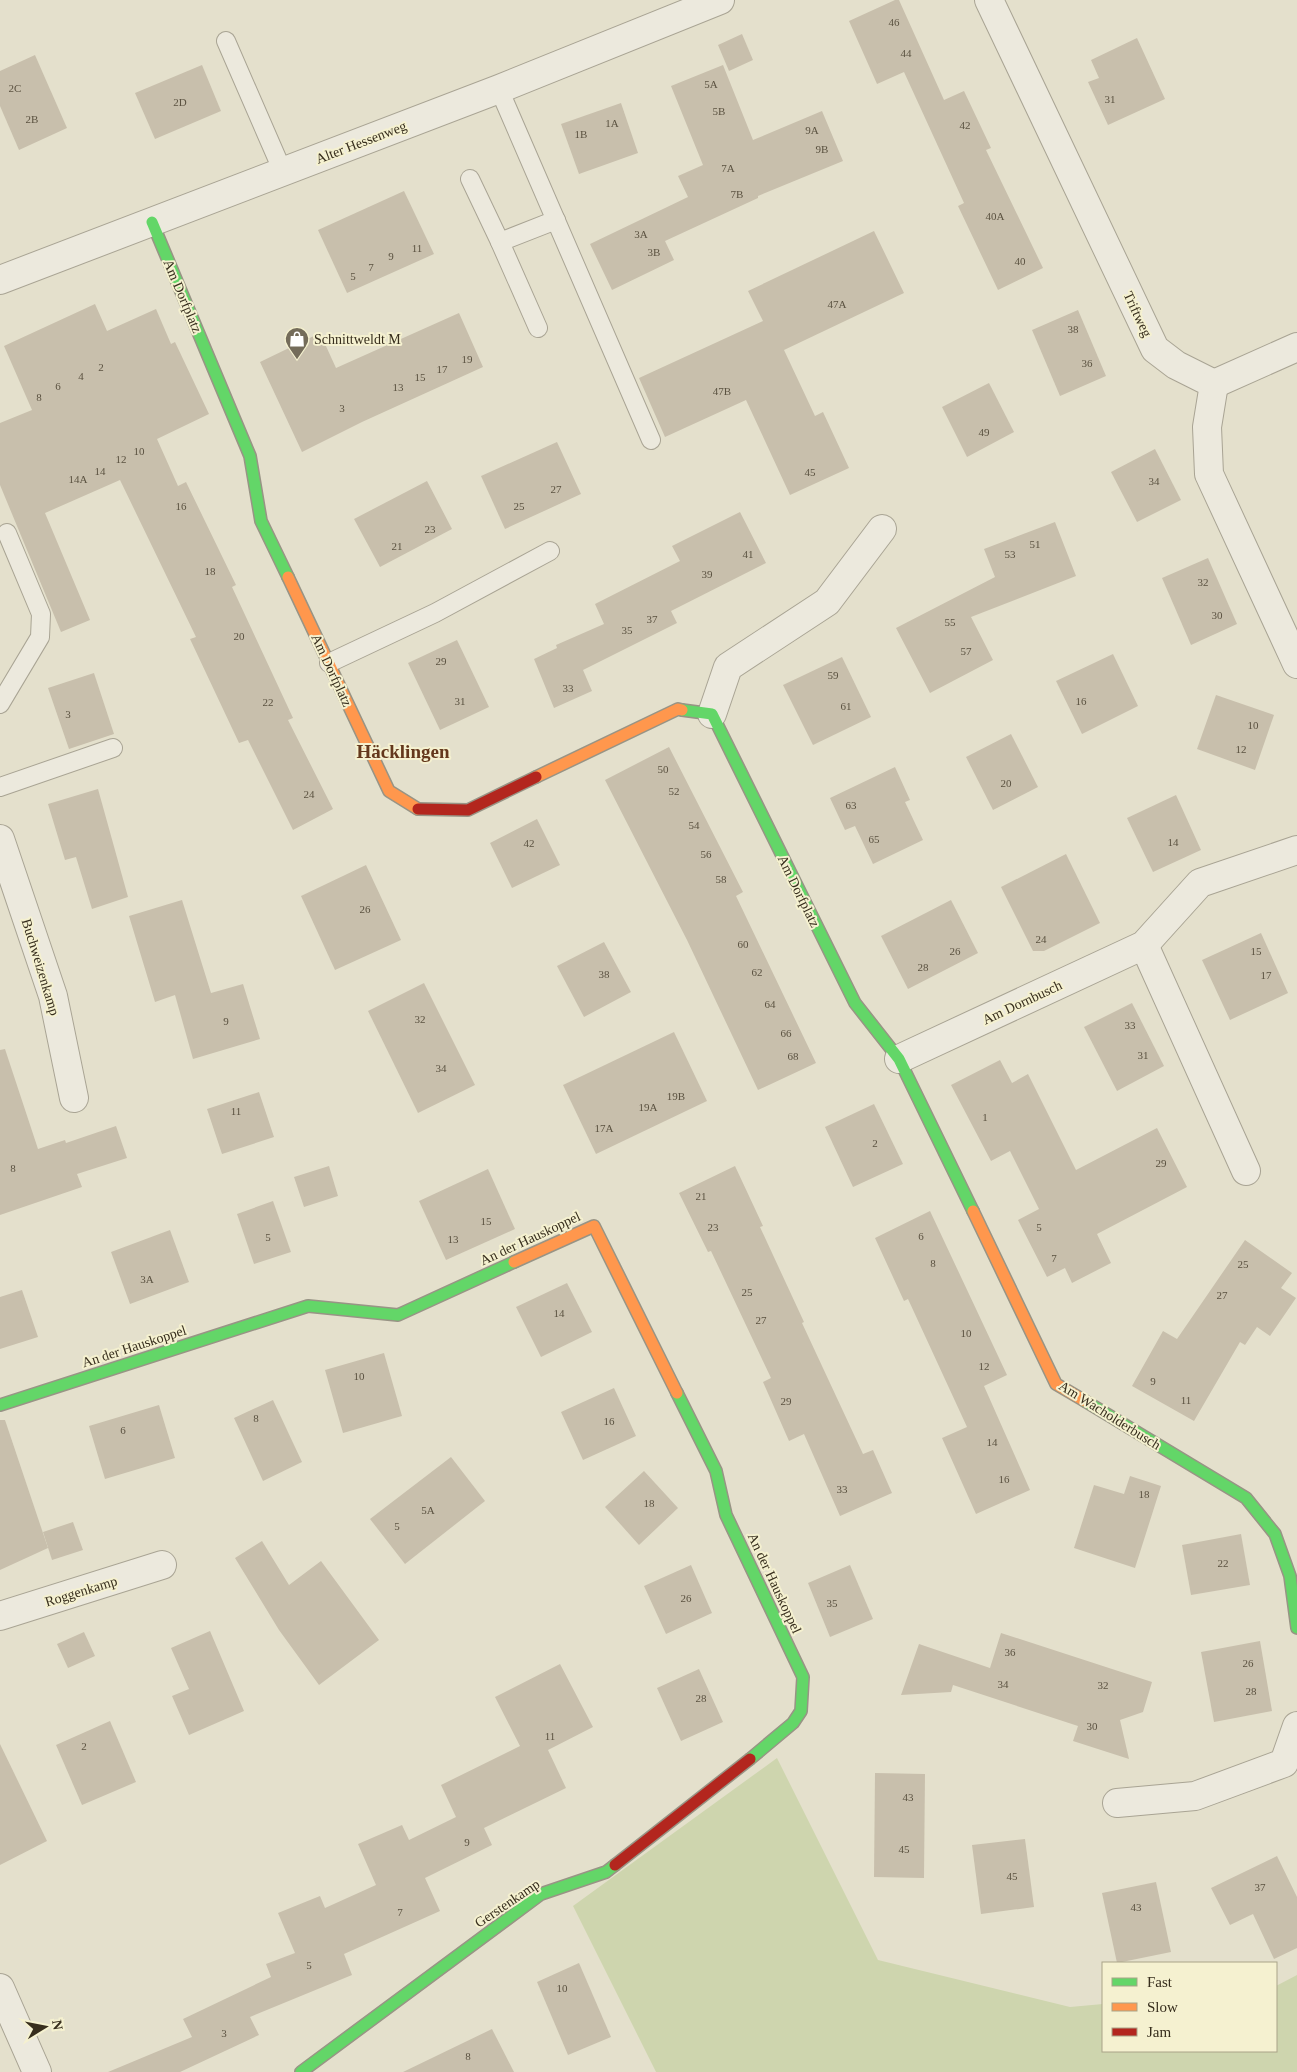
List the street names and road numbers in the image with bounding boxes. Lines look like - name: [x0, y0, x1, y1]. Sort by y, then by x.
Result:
- street label: Alter Hessenweg: [314, 118, 409, 167]
- street label: Am Dorfplatz: [160, 257, 205, 335]
- street label: Triftweg: [1121, 289, 1155, 339]
- street label: Am Dorfplatz: [308, 632, 355, 709]
- street label: Am Dorfplatz: [775, 853, 822, 930]
- street label: Buchweizenkamp: [19, 917, 62, 1017]
- street label: Am Dornbusch: [980, 977, 1064, 1027]
- street label: An der Hauskoppel: [478, 1209, 583, 1268]
- street label: An der Hauskoppel: [80, 1322, 188, 1370]
- street label: Am Wacholderbusch: [1056, 1378, 1163, 1453]
- street label: An der Hauskoppel: [745, 1531, 804, 1636]
- street label: Roggenkamp: [43, 1573, 119, 1610]
- street label: Gerstenkamp: [472, 1876, 542, 1931]

